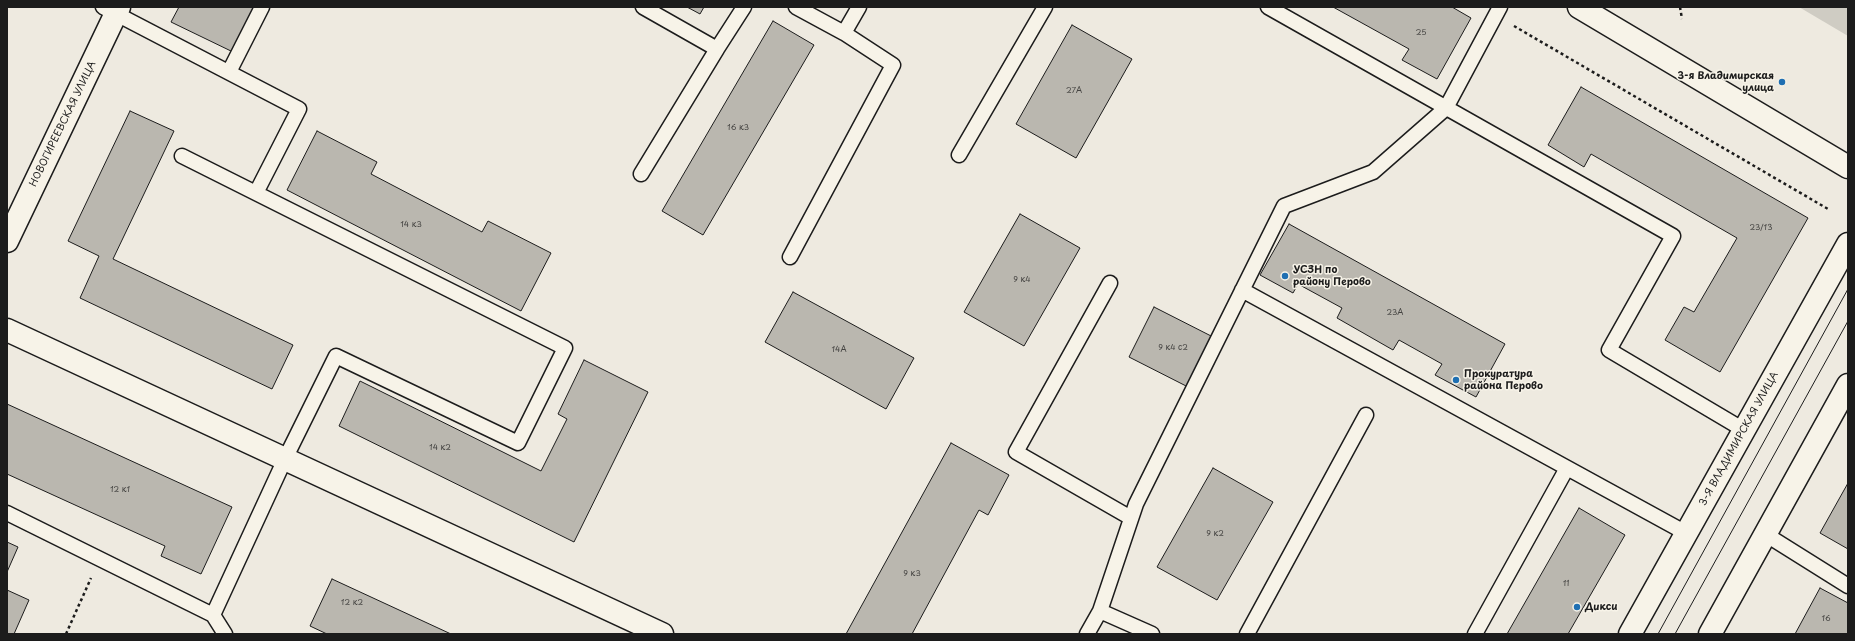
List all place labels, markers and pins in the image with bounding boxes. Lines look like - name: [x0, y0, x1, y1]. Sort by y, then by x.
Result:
- place label: 3-я Владимирская улица: [1678, 70, 1774, 94]
- marker: 3-я Владимирская улица: [1777, 77, 1787, 87]
- place label: УСЗН по району Перово: [1293, 264, 1371, 288]
- marker: УСЗН по району Перово: [1280, 271, 1290, 281]
- place label: Прокуратура района Перово: [1464, 368, 1543, 392]
- marker: Прокуратура района Перово: [1451, 375, 1461, 385]
- place label: Дикси: [1585, 601, 1617, 613]
- marker: Дикси: [1572, 602, 1582, 612]

